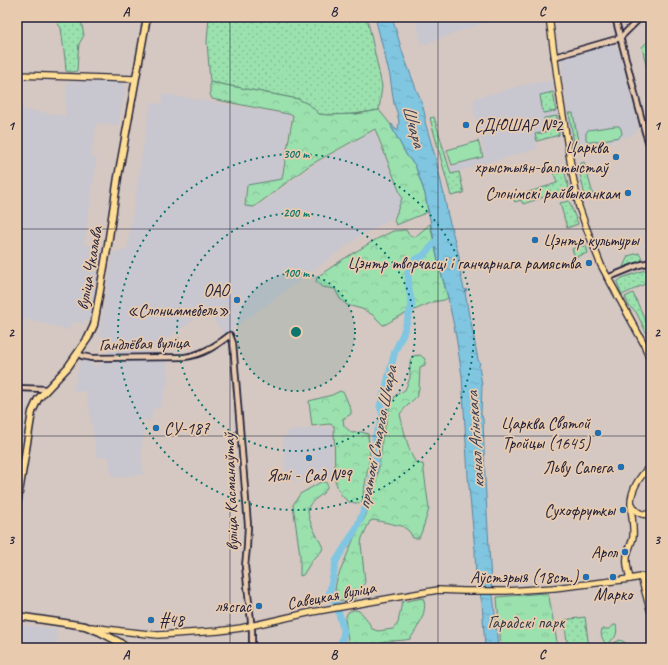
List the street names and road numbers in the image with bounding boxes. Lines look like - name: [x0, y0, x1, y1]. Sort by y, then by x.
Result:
- street label: вуліца Чкалава: [72, 223, 107, 312]
- street label: Гандлёвая вуліца: [98, 331, 191, 356]
- street label: вуліца Касманаўтаў: [218, 431, 243, 551]
- street label: Савецкая вуліца: [285, 576, 379, 614]

